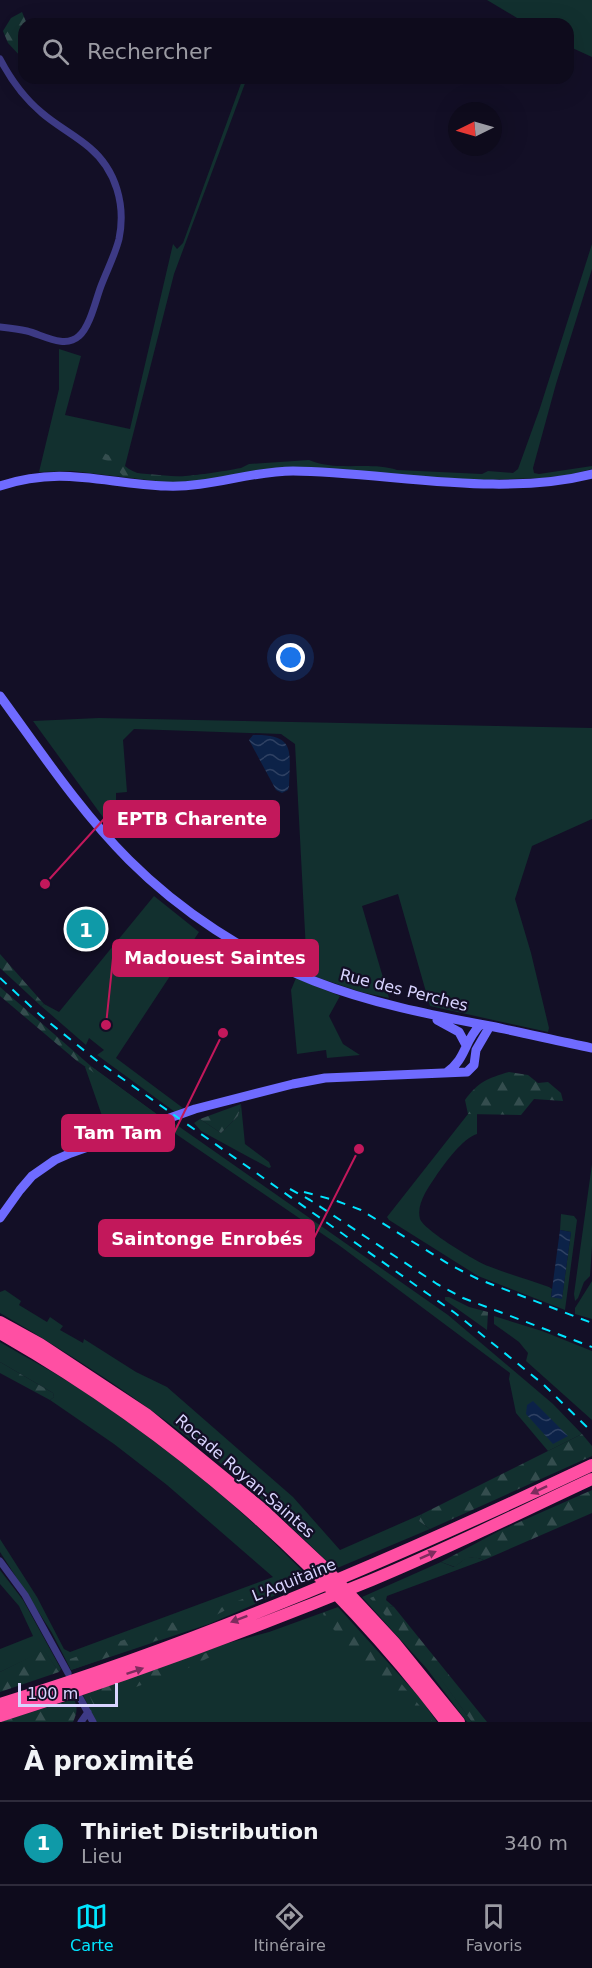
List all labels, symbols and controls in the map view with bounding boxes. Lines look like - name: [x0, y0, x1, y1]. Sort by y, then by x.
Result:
- search box: [18, 18, 574, 84]
- icon: search: [39, 35, 72, 68]
- text: Rechercher: [87, 39, 212, 64]
- north arrow: [448, 102, 502, 156]
- your location: [276, 643, 305, 672]
- callout: EPTB Charente: [104, 801, 279, 837]
- text: EPTB Charente: [117, 808, 267, 829]
- pin: 1: [66, 906, 106, 952]
- callout: Madouest Saintes: [113, 940, 318, 976]
- text: Madouest Saintes: [124, 947, 306, 968]
- street label: Rue des Perches: [338, 965, 470, 1015]
- callout: Tam Tam: [62, 1115, 174, 1151]
- text: Tam Tam: [74, 1122, 162, 1143]
- callout: Saintonge Enrobés: [99, 1220, 314, 1256]
- text: Saintonge Enrobés: [111, 1228, 303, 1249]
- street label: Rocade Royan-Saintes: [172, 1410, 318, 1542]
- one-way arrow: [531, 1486, 548, 1495]
- one-way arrow: [419, 1549, 437, 1559]
- street label: L'Aquitaine: [249, 1554, 339, 1606]
- one-way arrow: [230, 1615, 248, 1624]
- one-way arrow: [126, 1665, 144, 1675]
- scale bar: [18, 1680, 118, 1708]
- text: 100 m: [27, 1684, 78, 1703]
- text: À proximité: [24, 1746, 194, 1776]
- text: Thiriet Distribution: [81, 1819, 319, 1844]
- text: 1: [37, 1831, 50, 1855]
- text: 340 m: [504, 1831, 568, 1855]
- text: Lieu: [81, 1844, 123, 1868]
- tab: Carte: [70, 1900, 114, 1955]
- tab: Itinéraire: [254, 1900, 326, 1955]
- tab: Favoris: [466, 1900, 522, 1955]

